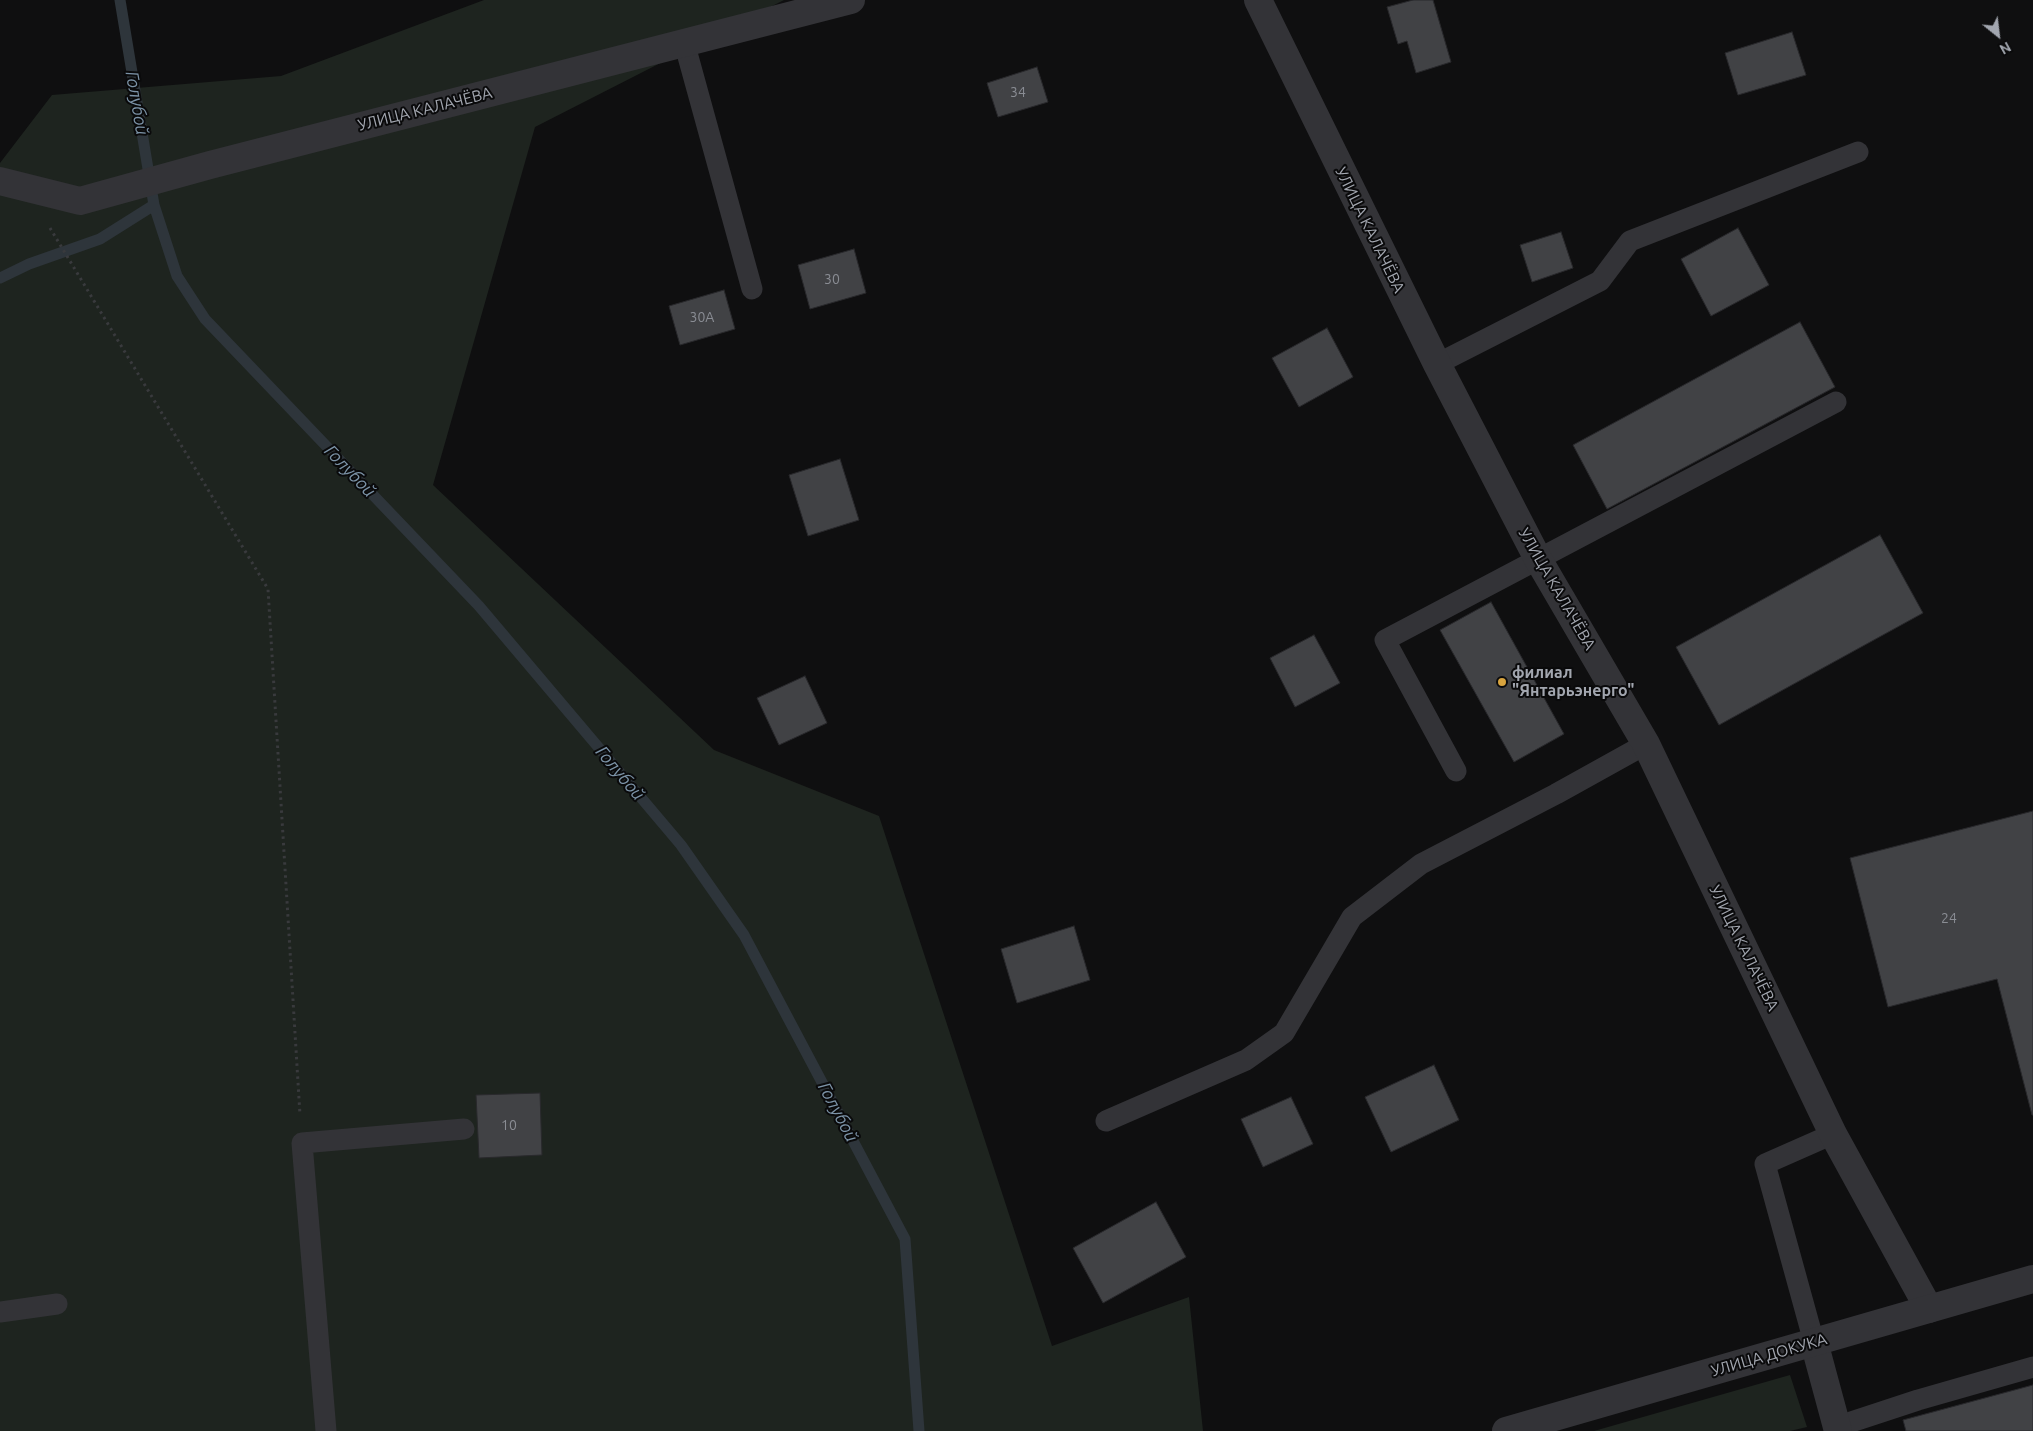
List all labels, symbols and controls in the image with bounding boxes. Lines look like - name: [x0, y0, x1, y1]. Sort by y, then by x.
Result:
- north arrow: [1973, 10, 2023, 60]
- text: N: [1997, 39, 2014, 58]
- water label: Голубой: [121, 69, 153, 137]
- street label: УЛИЦА КАЛАЧЁВА: [356, 83, 494, 135]
- house number: 34: [1010, 84, 1026, 100]
- street label: УЛИЦА КАЛАЧЁВА: [1331, 164, 1409, 296]
- house number: 30: [824, 271, 840, 287]
- house number: 30А: [690, 309, 714, 325]
- water label: Голубой: [320, 440, 380, 502]
- street label: УЛИЦА КАЛАЧЁВА: [1514, 525, 1600, 653]
- place label: филиал "Янтарьэнерго": [1512, 663, 1634, 701]
- marker: филиал "Янтарьэнерго": [1496, 676, 1508, 688]
- water label: Голубой: [591, 741, 649, 805]
- street label: УЛИЦА КАЛАЧЁВА: [1705, 882, 1783, 1014]
- house number: 24: [1941, 910, 1957, 926]
- water label: Голубой: [813, 1078, 863, 1146]
- house number: 10: [501, 1117, 517, 1133]
- street label: УЛИЦА ДОКУКА: [1709, 1329, 1829, 1381]

